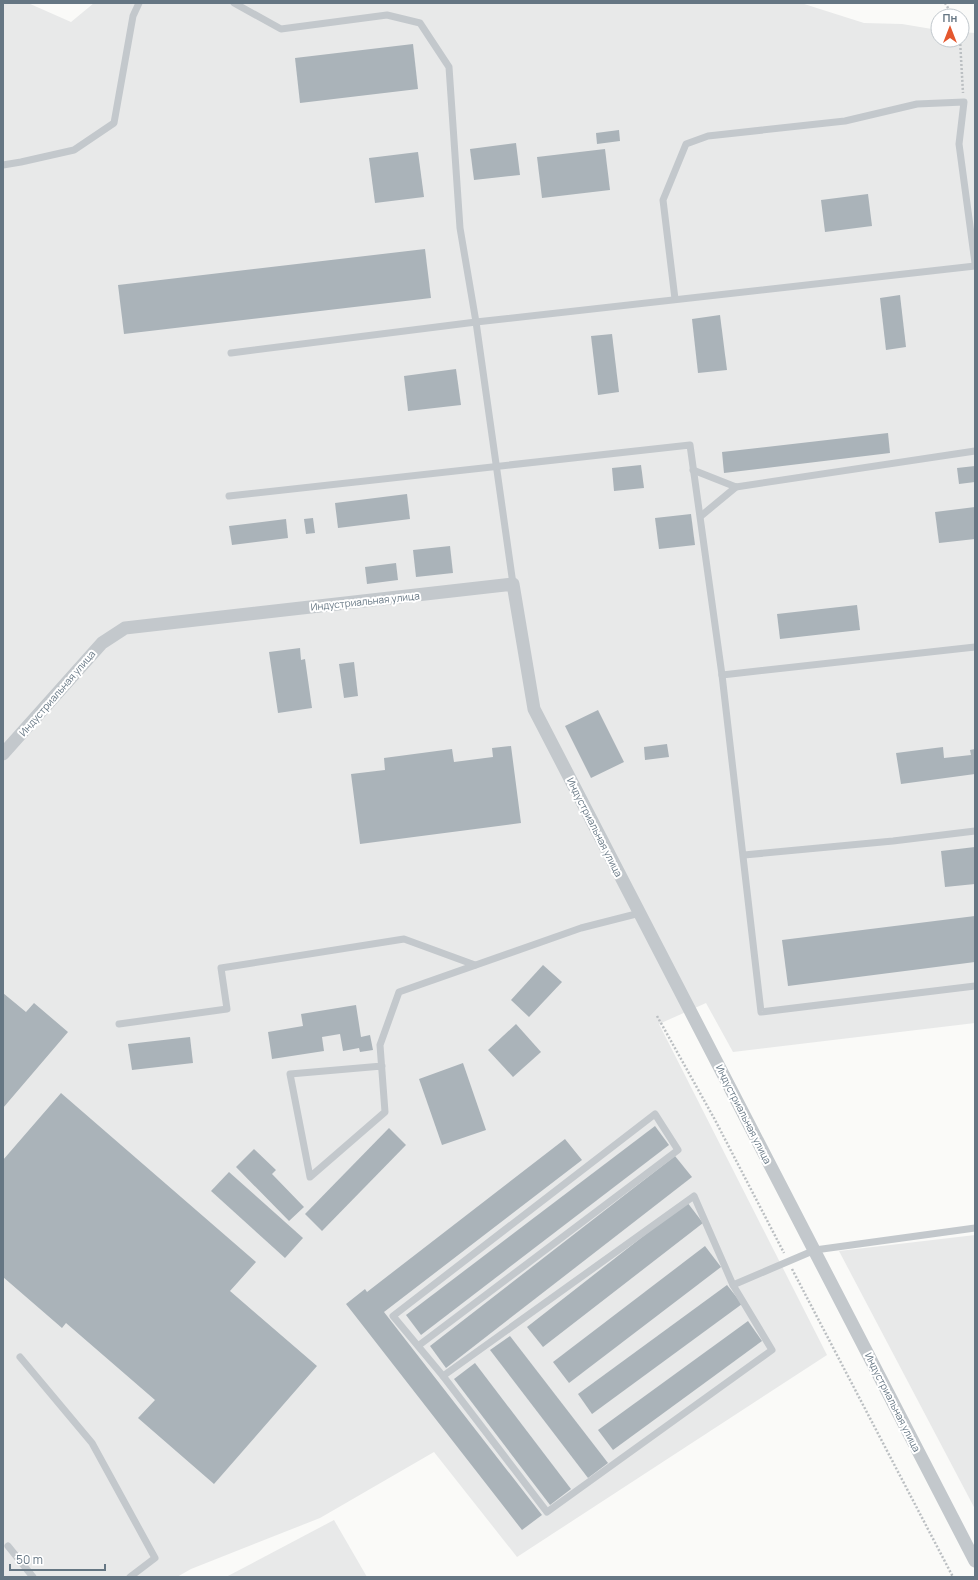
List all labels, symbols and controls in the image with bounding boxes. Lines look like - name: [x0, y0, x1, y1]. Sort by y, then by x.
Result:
- north arrow: [930, 8, 970, 48]
- text: Пн: [943, 10, 958, 25]
- street label: Индустриальная улица: [310, 588, 420, 614]
- street label: Индустриальная улица: [16, 647, 98, 739]
- street label: Индустриальная улица: [564, 775, 626, 879]
- street label: Индустриальная улица: [713, 1062, 775, 1166]
- street label: Индустриальная улица: [862, 1350, 924, 1454]
- scale bar: [10, 1546, 105, 1572]
- text: 50 m: [16, 1551, 43, 1568]

